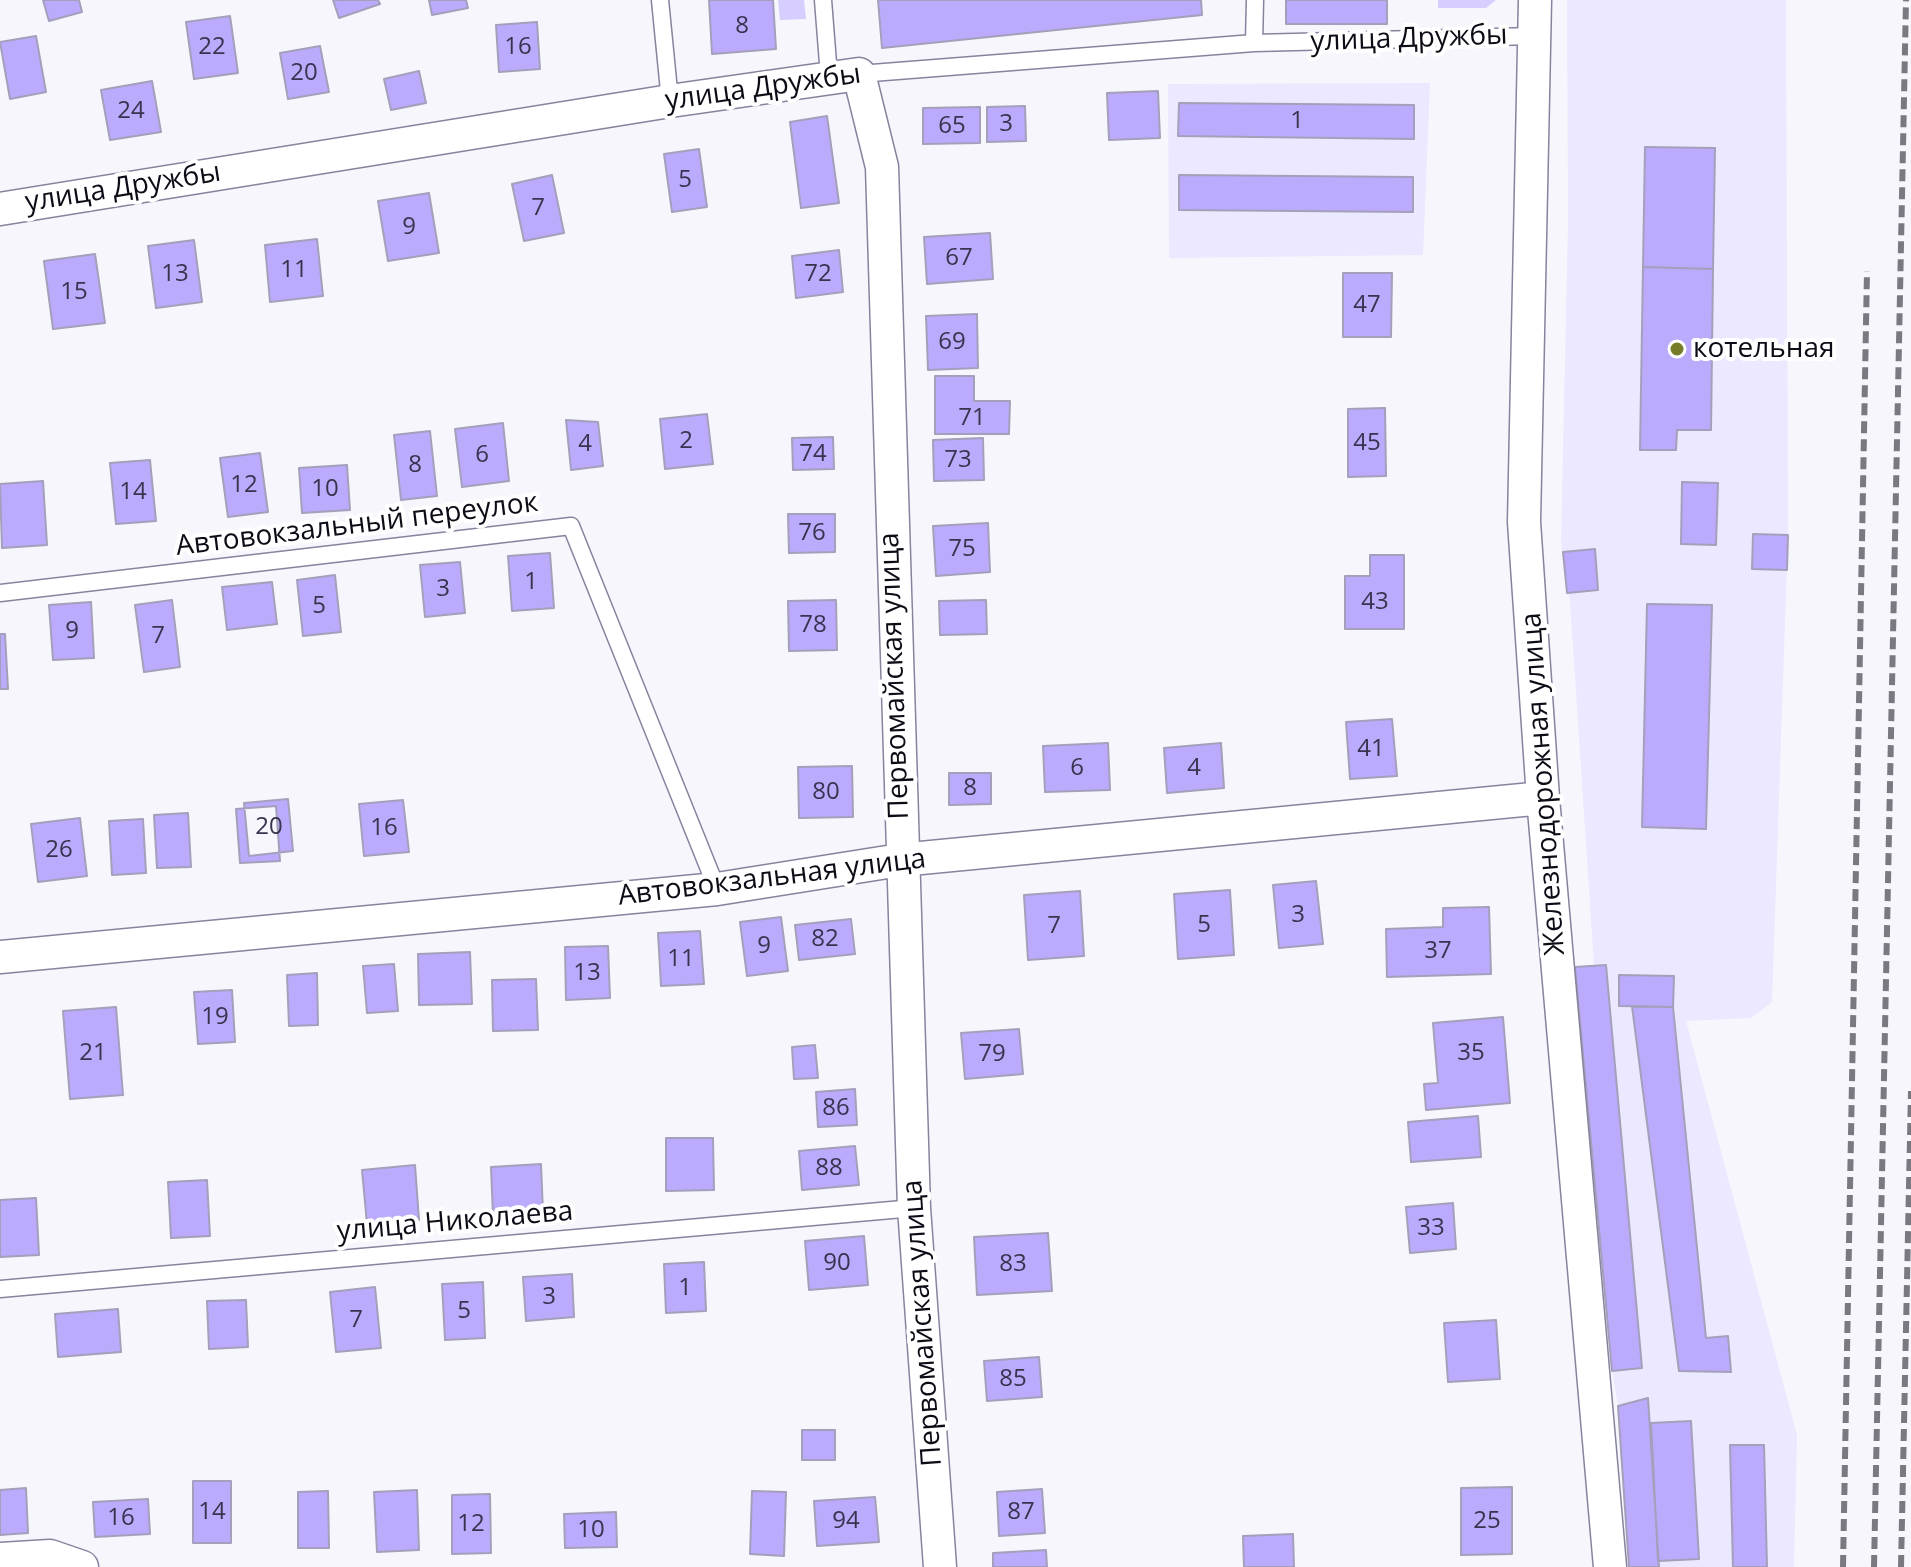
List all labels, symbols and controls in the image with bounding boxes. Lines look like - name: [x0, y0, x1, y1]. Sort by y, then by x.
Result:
- house number: 8: [735, 12, 749, 40]
- street label: улица Дружбы: [1310, 19, 1508, 59]
- house number: 22: [198, 33, 226, 61]
- house number: 16: [504, 33, 532, 61]
- street label: улица Дружбы: [663, 58, 863, 118]
- house number: 20: [290, 59, 318, 87]
- house number: 24: [117, 97, 145, 125]
- house number: 1: [1290, 107, 1304, 135]
- house number: 3: [999, 110, 1013, 138]
- house number: 65: [938, 112, 966, 140]
- street label: улица Дружбы: [23, 156, 223, 220]
- house number: 5: [678, 166, 692, 194]
- house number: 7: [531, 194, 545, 222]
- house number: 9: [402, 213, 416, 241]
- house number: 67: [945, 244, 973, 272]
- house number: 11: [280, 256, 308, 284]
- house number: 13: [161, 260, 189, 288]
- house number: 72: [804, 260, 832, 288]
- house number: 15: [60, 278, 88, 306]
- house number: 47: [1353, 291, 1381, 319]
- house number: 69: [938, 328, 966, 356]
- place label: котельная: [1693, 332, 1835, 366]
- marker: котельная: [1668, 340, 1686, 358]
- house number: 71: [958, 404, 986, 432]
- house number: 2: [679, 427, 693, 455]
- house number: 45: [1353, 429, 1381, 457]
- house number: 4: [578, 430, 592, 458]
- house number: 74: [799, 440, 827, 468]
- house number: 6: [475, 441, 489, 469]
- house number: 73: [944, 446, 972, 474]
- house number: 8: [408, 451, 422, 479]
- house number: 12: [230, 471, 258, 499]
- house number: 10: [311, 475, 339, 503]
- house number: 14: [119, 478, 147, 506]
- street label: Автовокзальный переулок: [174, 486, 540, 564]
- house number: 76: [798, 519, 826, 547]
- street label: Первомайская улица: [873, 532, 917, 820]
- house number: 75: [948, 535, 976, 563]
- house number: 1: [524, 568, 538, 596]
- house number: 3: [436, 575, 450, 603]
- house number: 43: [1361, 588, 1389, 616]
- house number: 5: [312, 592, 326, 620]
- house number: 78: [799, 611, 827, 639]
- street label: Железнодорожная улица: [1515, 611, 1573, 957]
- house number: 9: [65, 617, 79, 645]
- house number: 7: [151, 622, 165, 650]
- house number: 41: [1357, 735, 1385, 763]
- house number: 6: [1070, 754, 1084, 782]
- house number: 4: [1187, 754, 1201, 782]
- house number: 8: [963, 774, 977, 802]
- house number: 80: [812, 778, 840, 806]
- house number: 20: [255, 813, 283, 841]
- house number: 16: [370, 814, 398, 842]
- house number: 26: [45, 836, 73, 864]
- street label: Автовокзальная улица: [616, 842, 928, 914]
- house number: 3: [1291, 901, 1305, 929]
- house number: 5: [1197, 911, 1211, 939]
- house number: 7: [1047, 912, 1061, 940]
- house number: 82: [811, 925, 839, 953]
- house number: 9: [757, 932, 771, 960]
- house number: 37: [1424, 937, 1452, 965]
- house number: 11: [667, 945, 695, 973]
- house number: 13: [573, 959, 601, 987]
- house number: 19: [201, 1003, 229, 1031]
- house number: 21: [79, 1039, 107, 1067]
- house number: 35: [1457, 1039, 1485, 1067]
- house number: 79: [978, 1040, 1006, 1068]
- house number: 86: [822, 1094, 850, 1122]
- house number: 88: [815, 1154, 843, 1182]
- street label: Первомайская улица: [896, 1179, 950, 1467]
- street label: улица Николаева: [336, 1195, 574, 1249]
- house number: 33: [1417, 1214, 1445, 1242]
- house number: 90: [823, 1249, 851, 1277]
- house number: 83: [999, 1250, 1027, 1278]
- house number: 1: [678, 1274, 692, 1302]
- house number: 3: [542, 1283, 556, 1311]
- house number: 5: [457, 1297, 471, 1325]
- house number: 7: [349, 1306, 363, 1334]
- house number: 85: [999, 1365, 1027, 1393]
- house number: 14: [198, 1498, 226, 1526]
- house number: 87: [1007, 1498, 1035, 1526]
- house number: 16: [107, 1504, 135, 1532]
- house number: 94: [832, 1507, 860, 1535]
- house number: 25: [1473, 1507, 1501, 1535]
- house number: 12: [457, 1510, 485, 1538]
- house number: 10: [577, 1516, 605, 1544]

